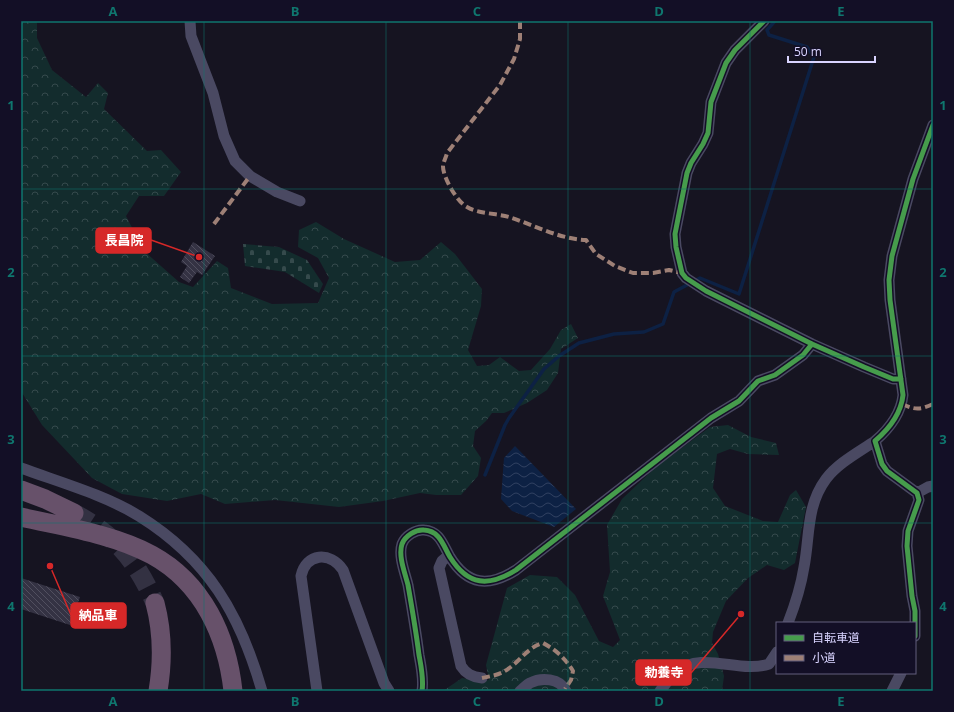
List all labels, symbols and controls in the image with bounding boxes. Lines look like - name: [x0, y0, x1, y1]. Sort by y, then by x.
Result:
- text: A: [109, 2, 118, 20]
- text: B: [291, 2, 300, 20]
- text: C: [473, 2, 481, 20]
- text: D: [654, 2, 664, 20]
- text: E: [837, 2, 845, 20]
- scale bar: [788, 38, 875, 64]
- text: 50 m: [794, 43, 822, 60]
- text: 1: [7, 96, 15, 114]
- text: 1: [939, 96, 947, 114]
- callout: 長昌院: [96, 228, 151, 253]
- text: 長昌院: [104, 231, 144, 249]
- text: 2: [7, 263, 15, 281]
- text: 2: [939, 263, 947, 281]
- text: 3: [7, 430, 15, 448]
- text: 3: [939, 430, 947, 448]
- text: 4: [7, 597, 15, 615]
- text: 4: [939, 597, 947, 615]
- callout: 納品車: [71, 603, 126, 628]
- text: 納品車: [78, 606, 118, 624]
- legend: [776, 622, 916, 674]
- text: 自転車道: [812, 629, 860, 646]
- text: 小道: [812, 649, 836, 666]
- callout: 勅養寺: [636, 660, 691, 685]
- text: 勅養寺: [644, 663, 684, 681]
- text: A: [109, 692, 118, 710]
- text: B: [291, 692, 300, 710]
- text: C: [473, 692, 481, 710]
- text: D: [654, 692, 664, 710]
- text: E: [837, 692, 845, 710]

